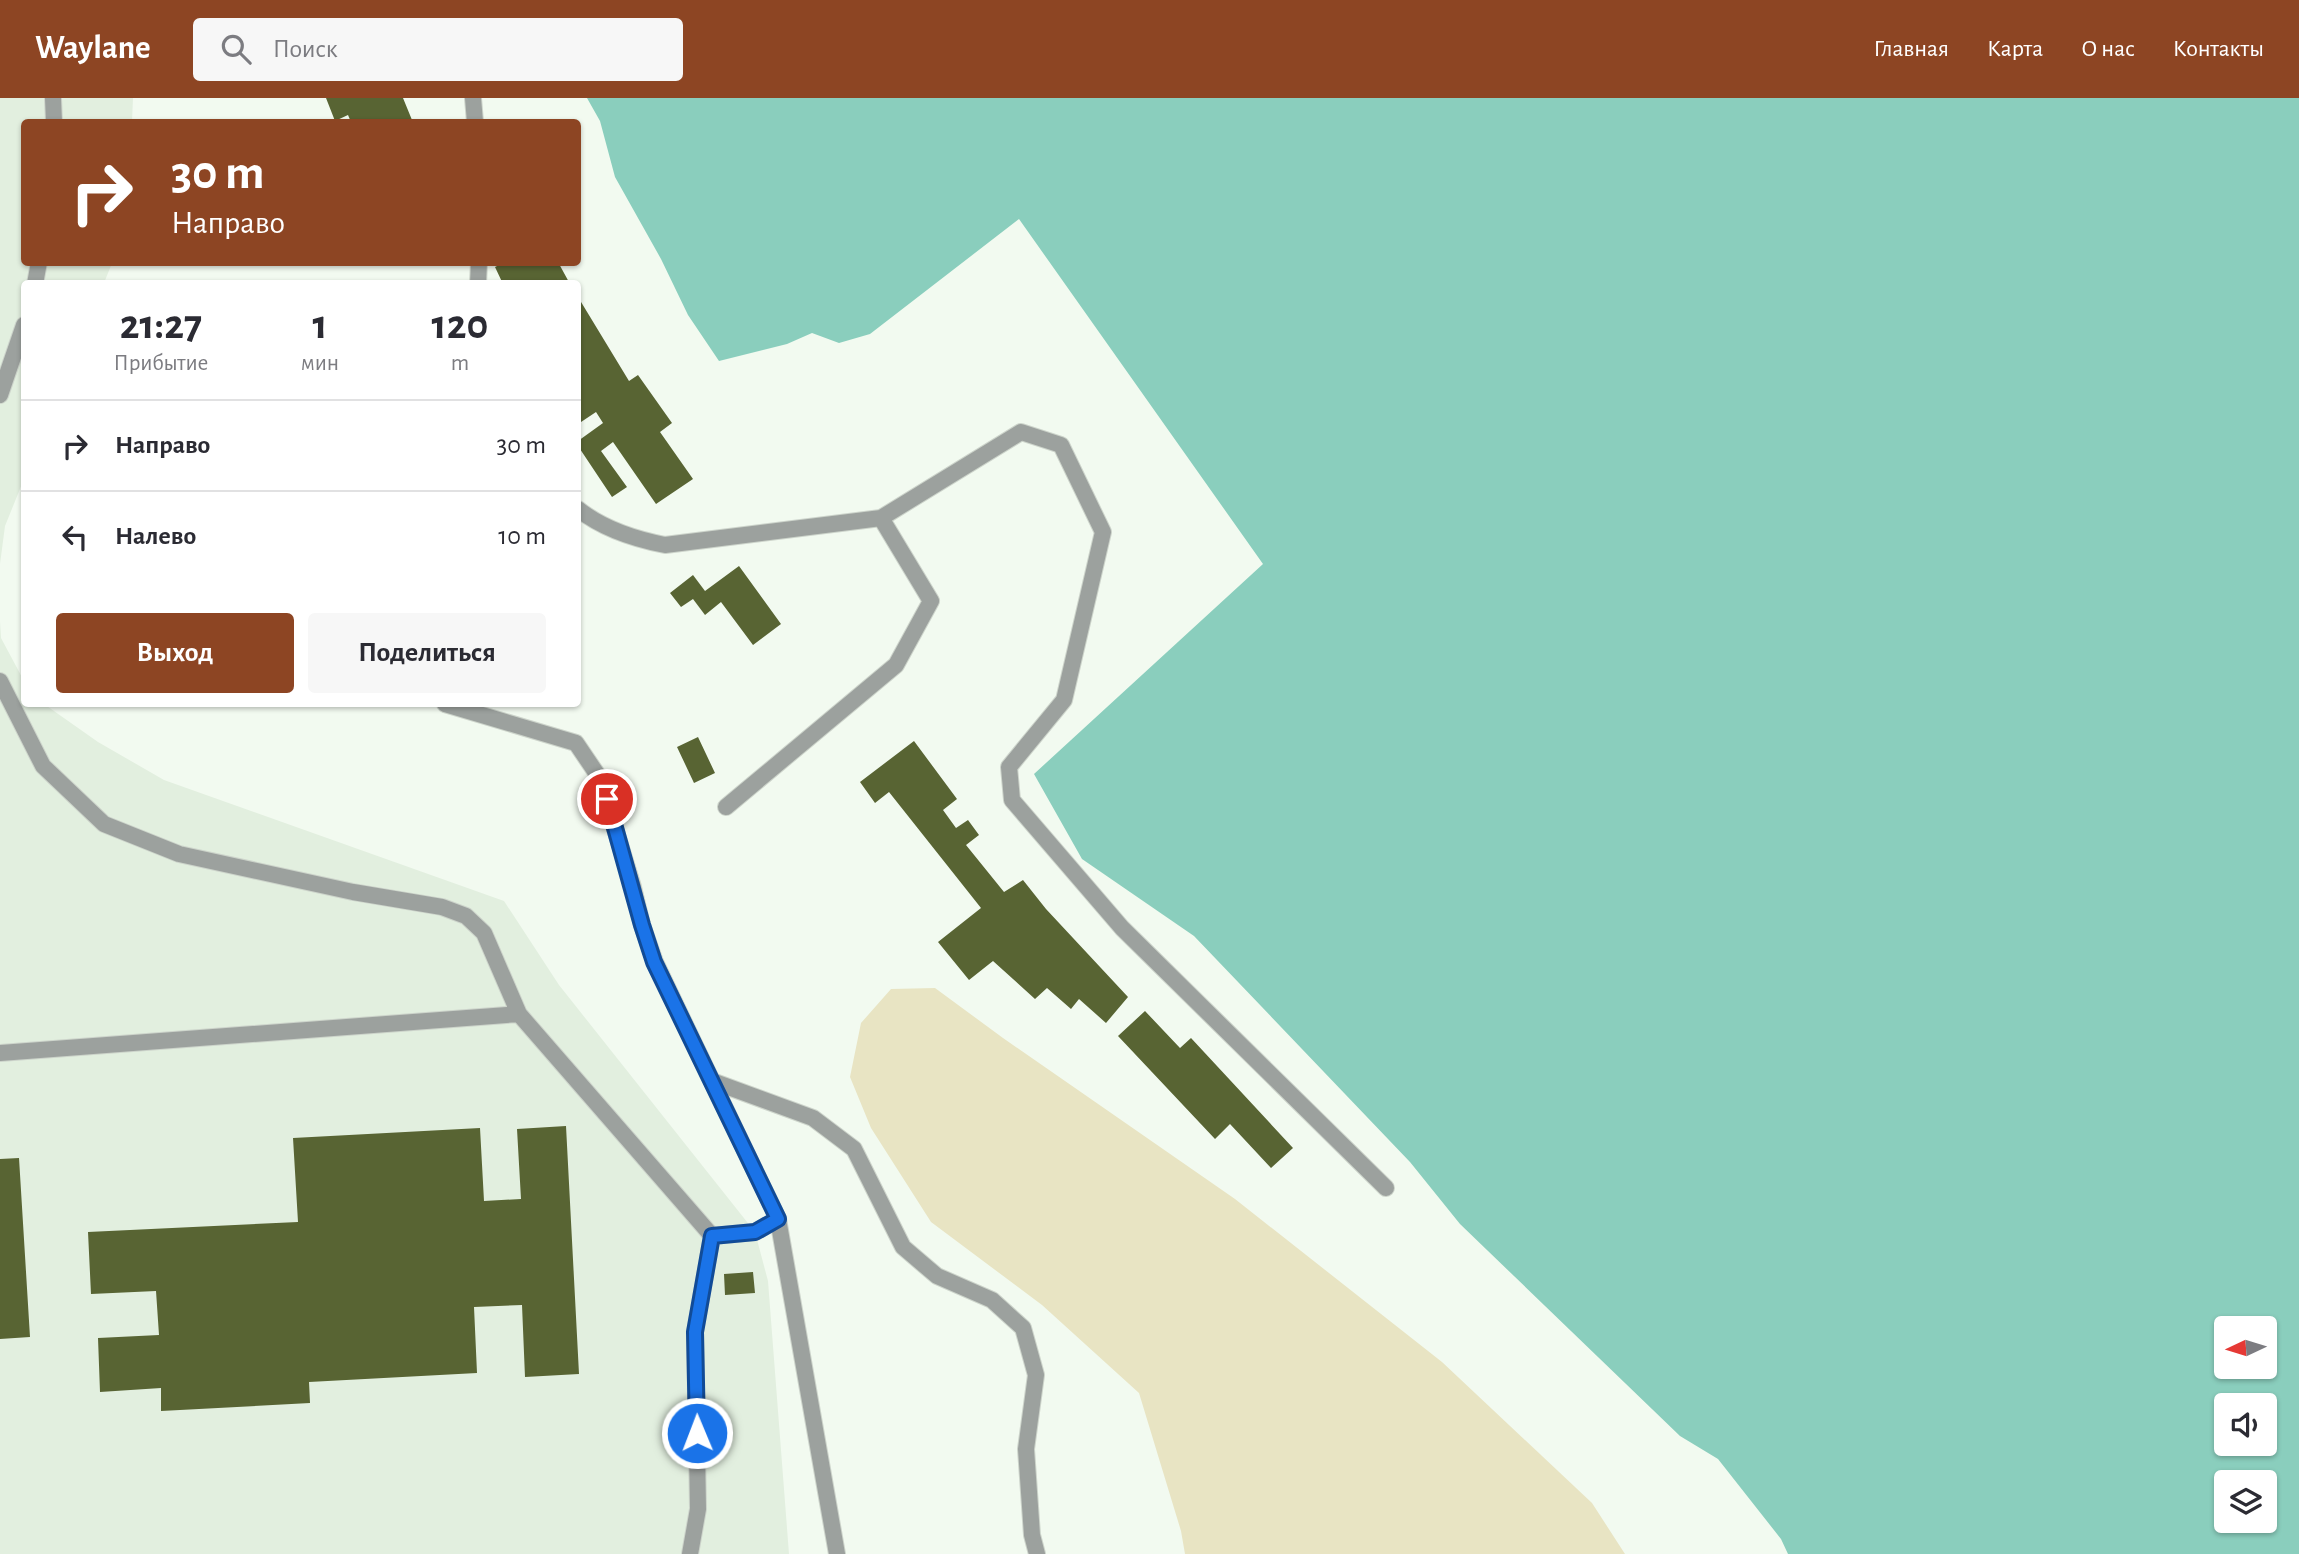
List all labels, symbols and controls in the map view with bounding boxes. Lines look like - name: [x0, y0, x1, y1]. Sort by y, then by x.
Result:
- search box: [193, 18, 683, 81]
- icon: search: [217, 30, 255, 68]
- text: Waylane: [35, 32, 151, 65]
- text: Поиск: [273, 36, 338, 62]
- text: Главная: [1874, 37, 1949, 61]
- text: Карта: [1987, 37, 2043, 61]
- text: О нас: [2081, 37, 2135, 61]
- text: Контакты: [2173, 37, 2264, 61]
- icon: right: [56, 147, 147, 238]
- text: 30 m: [171, 149, 265, 198]
- text: Направо: [171, 207, 285, 239]
- text: 21:27: [120, 304, 202, 346]
- text: 1: [312, 304, 328, 346]
- text: 120: [432, 304, 488, 346]
- text: Прибытие: [114, 352, 208, 375]
- text: мин: [301, 352, 339, 375]
- text: m: [451, 352, 469, 375]
- icon: right: [56, 427, 94, 465]
- text: Направо: [115, 432, 210, 458]
- text: 30 m: [496, 432, 546, 458]
- icon: left: [56, 518, 94, 556]
- text: Налево: [115, 523, 196, 549]
- text: 10 m: [498, 523, 546, 549]
- button: Выход: [56, 613, 294, 693]
- button: Поделиться: [308, 613, 546, 693]
- pin: [577, 769, 637, 829]
- icon: arrive: [588, 780, 626, 818]
- north arrow: [2214, 1316, 2277, 1379]
- map controls: [2214, 1316, 2277, 1533]
- button: sound: [2214, 1393, 2277, 1456]
- position arrow: [660, 1396, 734, 1470]
- button: layers: [2214, 1470, 2277, 1533]

